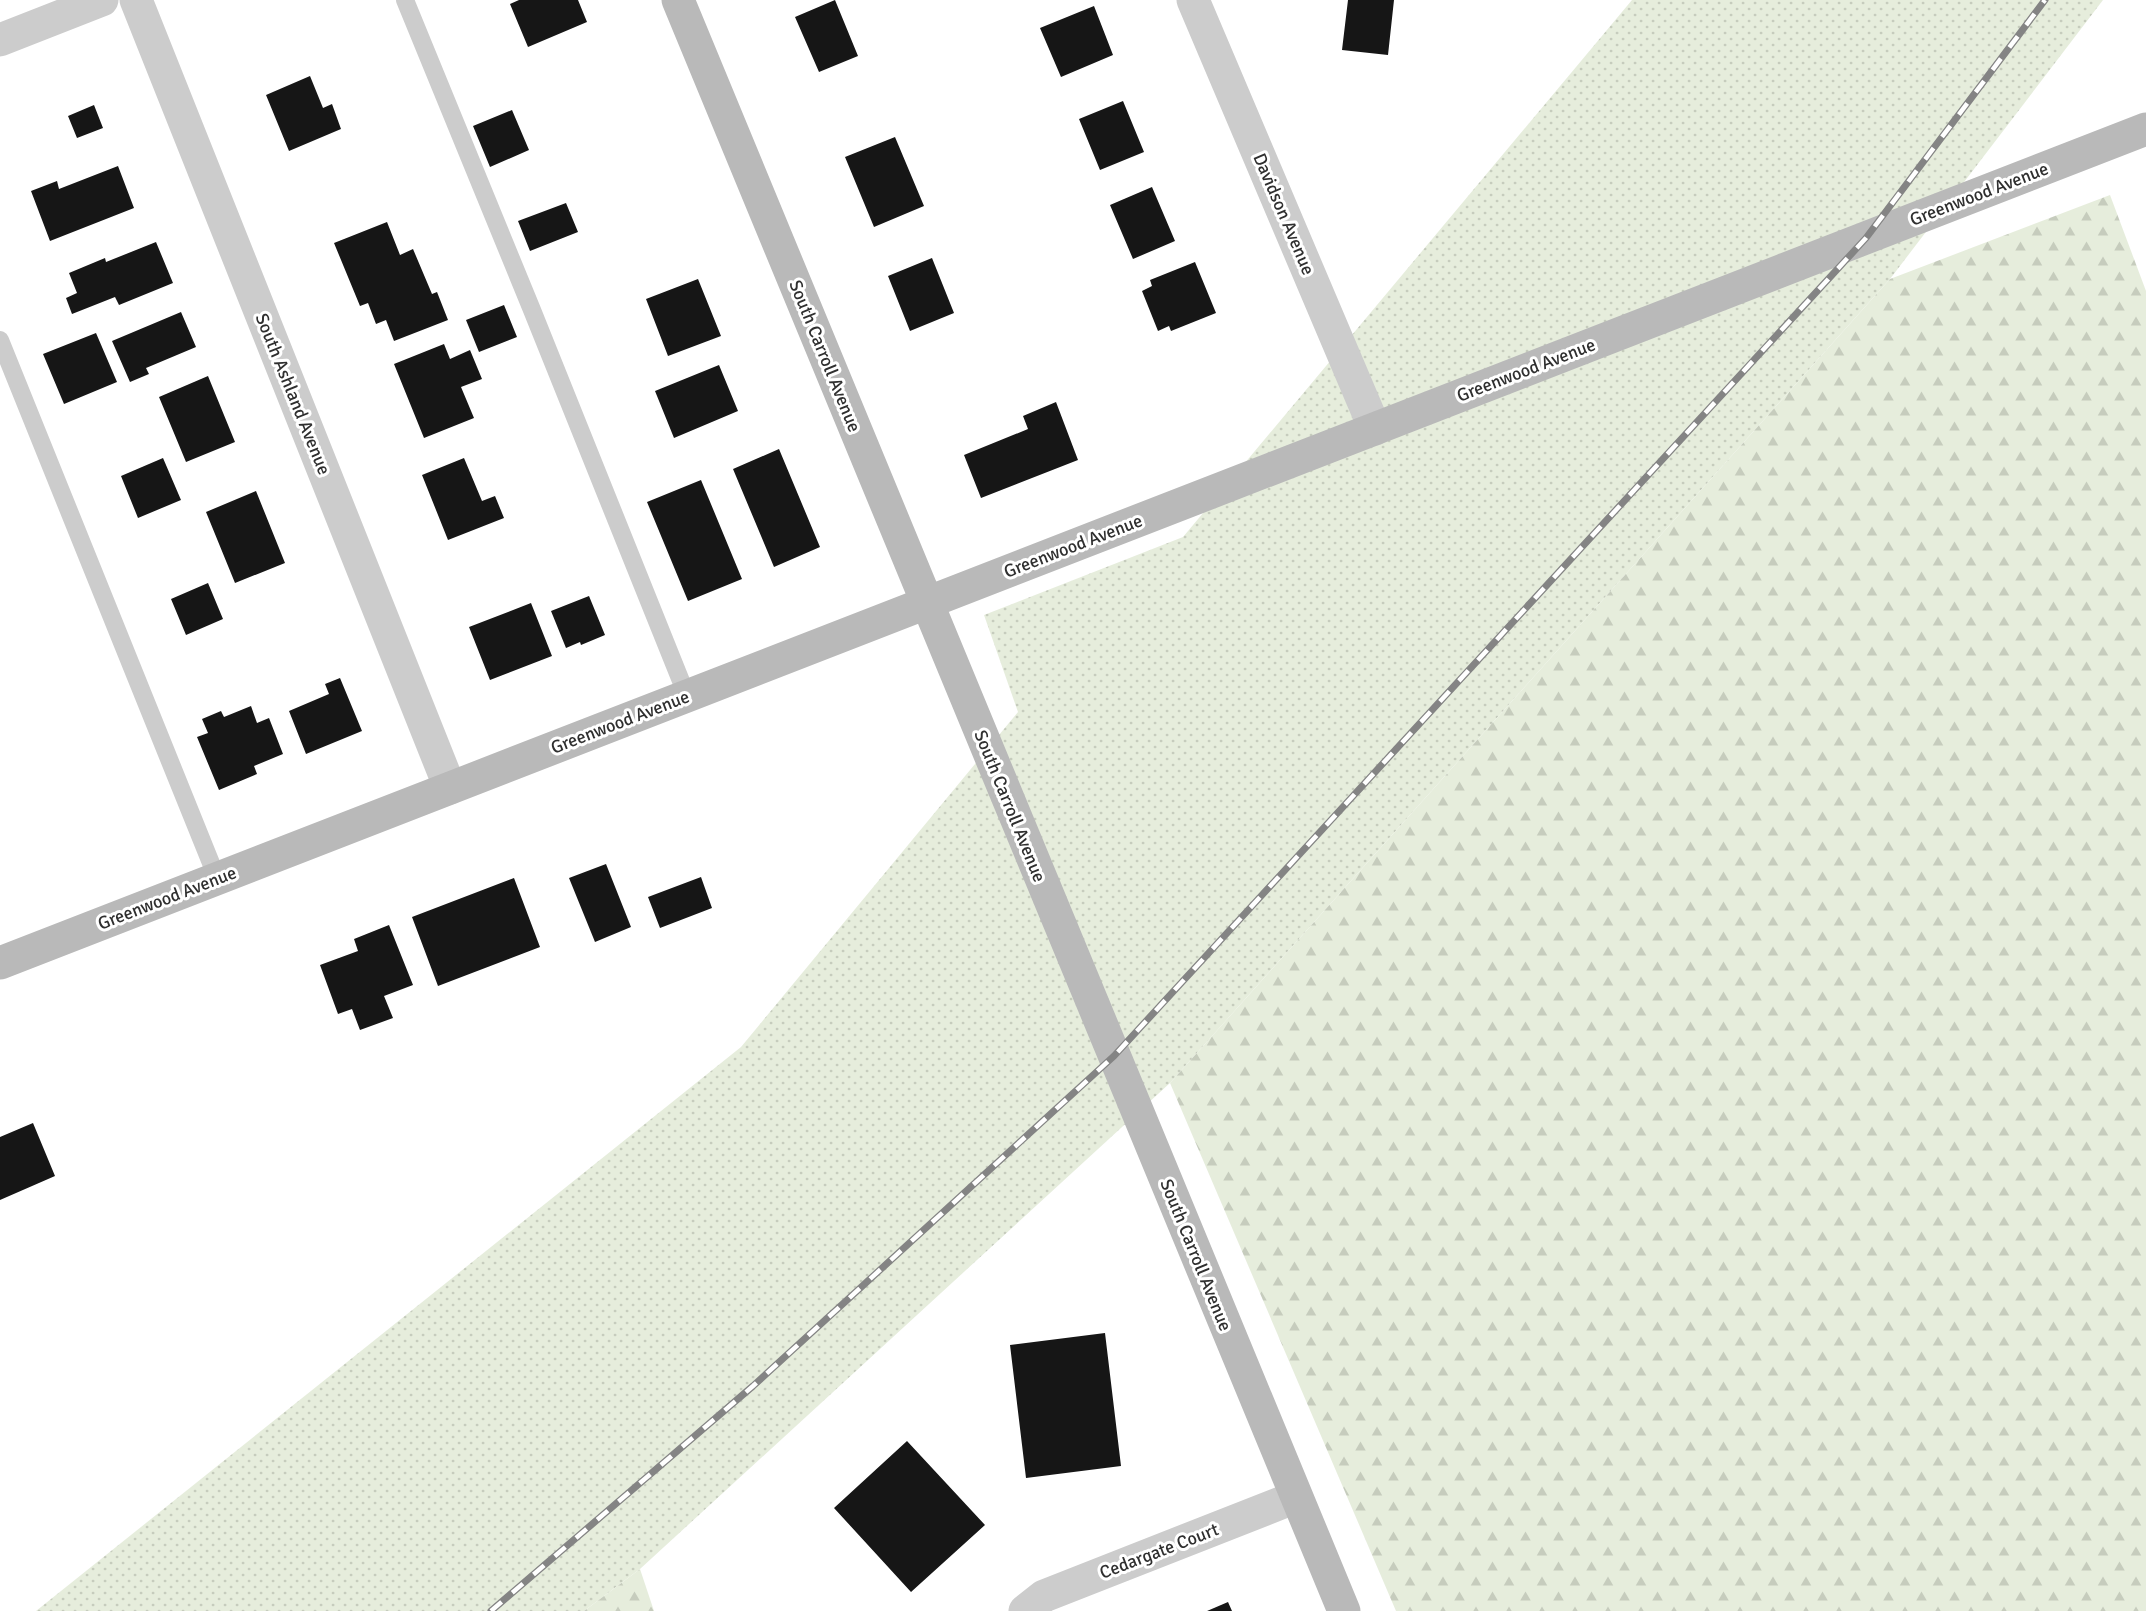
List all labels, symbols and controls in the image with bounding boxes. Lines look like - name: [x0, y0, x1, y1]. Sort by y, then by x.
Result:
- street label: Davidson Avenue: [1248, 150, 1320, 278]
- street label: Greenwood Avenue: [1907, 157, 2051, 231]
- street label: South Carroll Avenue: [784, 277, 866, 435]
- street label: South Ashland Avenue: [251, 310, 335, 478]
- street label: Greenwood Avenue: [1454, 333, 1598, 407]
- street label: Greenwood Avenue: [1001, 509, 1145, 583]
- street label: Greenwood Avenue: [548, 685, 692, 759]
- street label: South Carroll Avenue: [969, 727, 1051, 885]
- street label: Greenwood Avenue: [95, 861, 239, 935]
- street label: South Carroll Avenue: [1155, 1176, 1237, 1334]
- street label: Cedargate Court: [1096, 1518, 1222, 1584]

